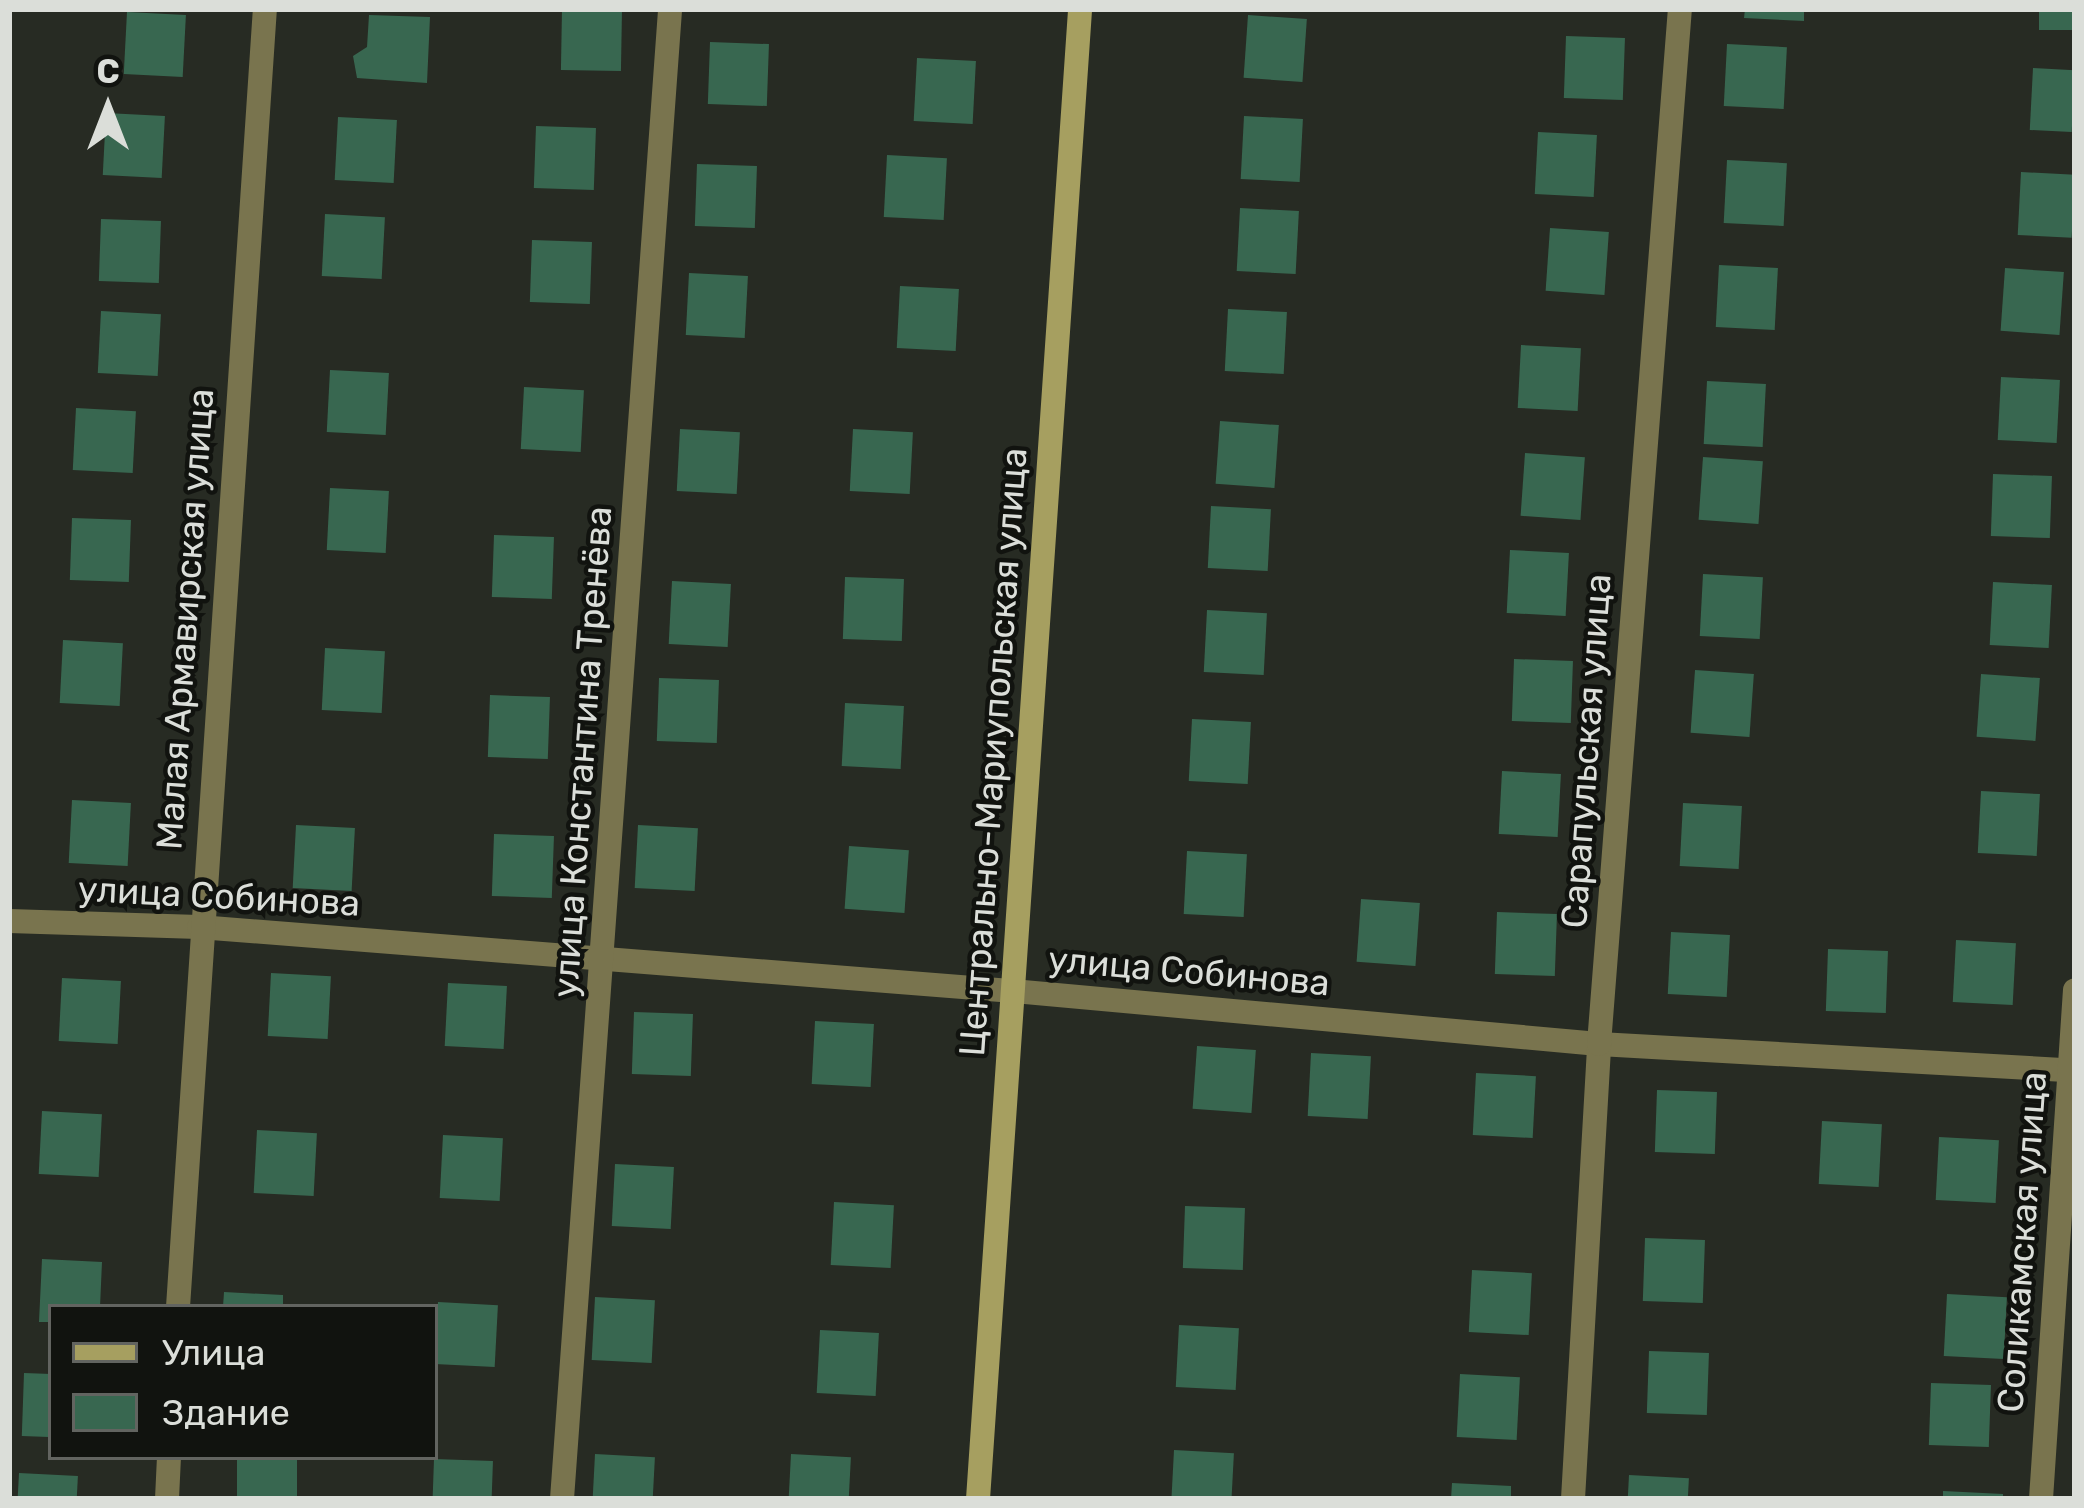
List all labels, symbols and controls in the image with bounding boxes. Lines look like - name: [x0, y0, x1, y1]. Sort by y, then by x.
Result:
- north arrow: [48, 48, 168, 168]
- text: С: [96, 52, 120, 91]
- street label: Малая Армавирская улица: [147, 387, 223, 851]
- street label: Центрально-Мариупольская улица: [950, 446, 1036, 1058]
- street label: улица Константина Тренёва: [543, 505, 621, 999]
- street label: Сарапульская улица: [1552, 572, 1620, 930]
- street label: улица Собинова: [77, 867, 361, 925]
- street label: улица Собинова: [1046, 937, 1332, 1005]
- street label: Соликамская улица: [1989, 1070, 2055, 1414]
- legend: [48, 1304, 438, 1460]
- text: Улица: [162, 1331, 265, 1374]
- text: Здание: [162, 1391, 290, 1434]

